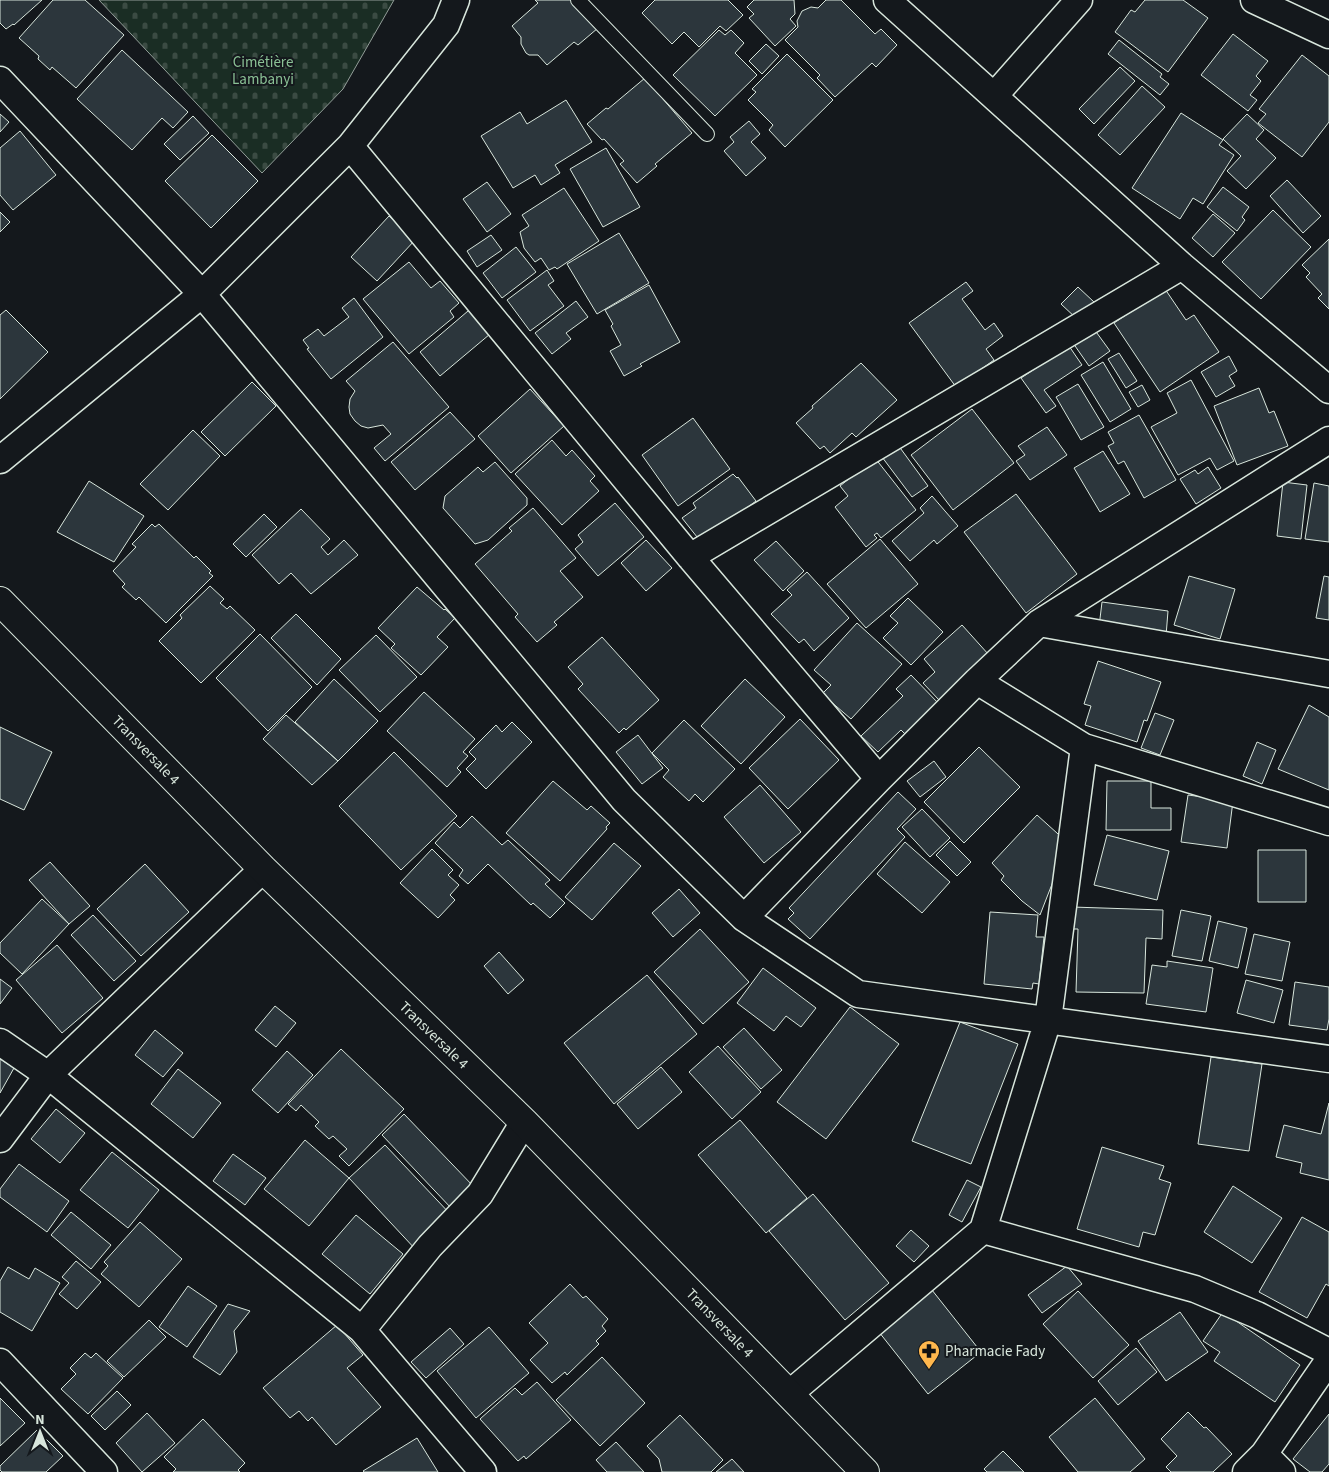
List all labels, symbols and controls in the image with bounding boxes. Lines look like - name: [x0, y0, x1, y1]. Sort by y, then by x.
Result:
- park label: Cimétière Lambanyi: [232, 52, 294, 90]
- street label: Transversale 4: [107, 711, 185, 790]
- street label: Transversale 4: [394, 997, 473, 1074]
- street label: Transversale 4: [681, 1284, 759, 1363]
- pharmacy icon: Pharmacie Fady: [917, 1339, 941, 1370]
- place label: Pharmacie Fady: [945, 1341, 1045, 1362]
- north arrow: [15, 1407, 65, 1457]
- text: N: [35, 1410, 45, 1430]

